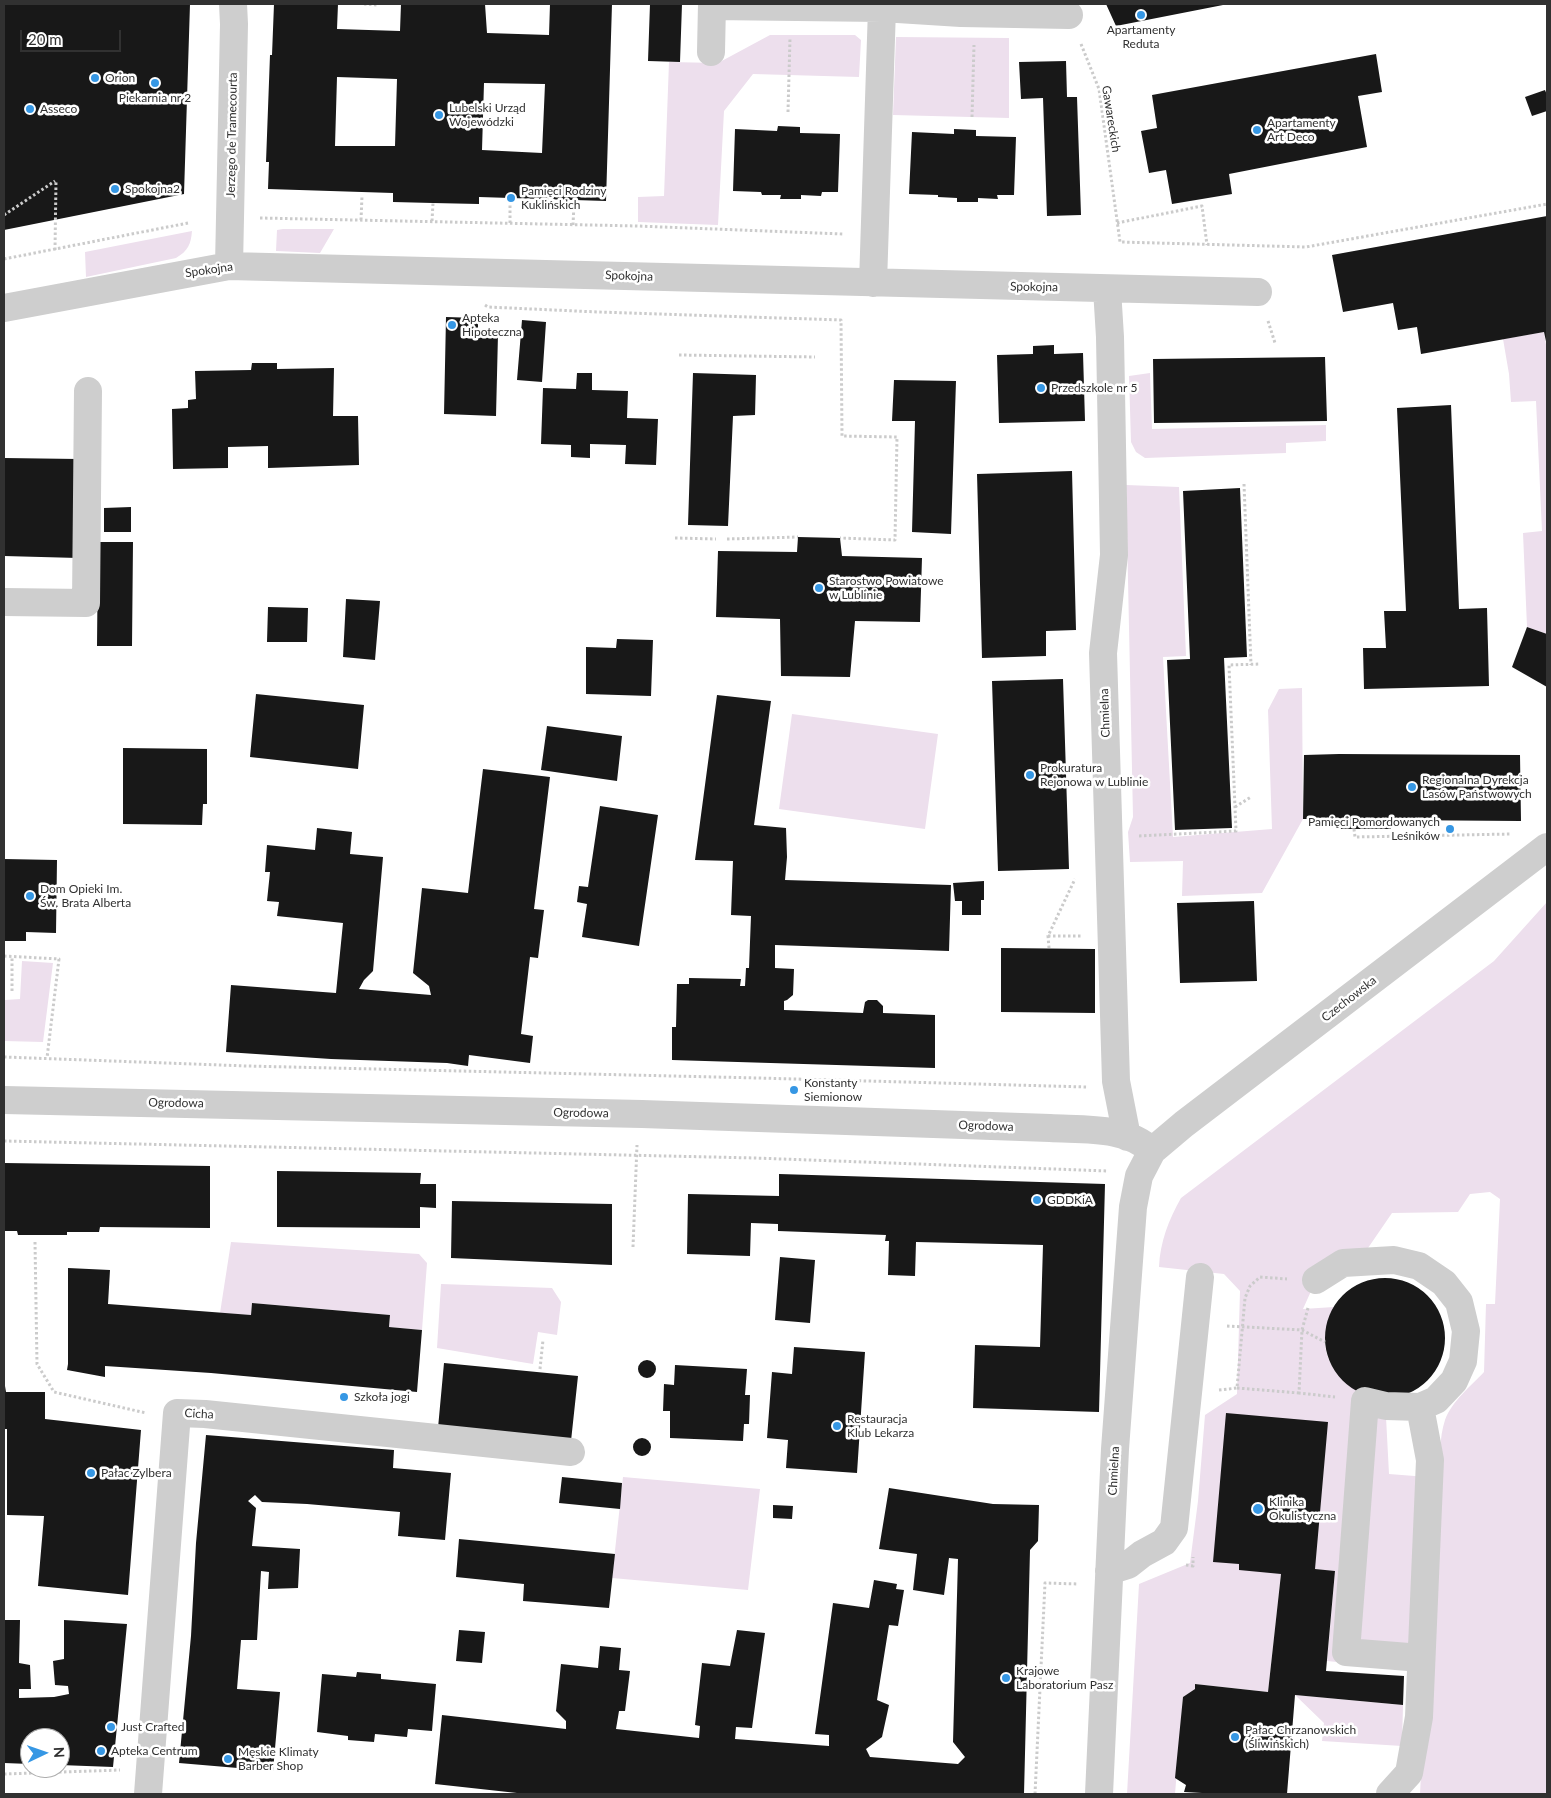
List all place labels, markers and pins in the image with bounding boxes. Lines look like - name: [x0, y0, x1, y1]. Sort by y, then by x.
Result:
- marker: Apartamenty Reduta: [1135, 9, 1147, 21]
- place label: Apartamenty Reduta: [1107, 23, 1175, 51]
- place label: Orion: [105, 71, 135, 85]
- marker: Orion: [89, 72, 101, 84]
- marker: Piekarnia nr 2: [149, 77, 161, 89]
- place label: Piekarnia nr 2: [119, 91, 191, 105]
- place label: Lubelski Urząd Wojewódzki: [449, 101, 526, 129]
- place label: Asseco: [40, 102, 77, 116]
- marker: Asseco: [24, 103, 36, 115]
- marker: Lubelski Urząd Wojewódzki: [433, 109, 445, 121]
- place label: Apartamenty Art Deco: [1267, 116, 1336, 144]
- marker: Apartamenty Art Deco: [1251, 124, 1263, 136]
- place label: Spokojna2: [125, 182, 180, 196]
- marker: Spokojna2: [109, 183, 121, 195]
- place label: Pamięci Rodziny Kuklińskich: [521, 184, 606, 212]
- marker: Pamięci Rodziny Kuklińskich: [505, 192, 517, 204]
- place label: Apteka Hipoteczna: [462, 311, 522, 339]
- marker: Apteka Hipoteczna: [446, 319, 458, 331]
- place label: Przedszkole nr 5: [1051, 381, 1137, 395]
- marker: Przedszkole nr 5: [1035, 382, 1047, 394]
- place label: Starostwo Powiatowe w Lublinie: [829, 574, 944, 602]
- marker: Starostwo Powiatowe w Lublinie: [813, 582, 825, 594]
- place label: Prokuratura Rejonowa w Lublinie: [1040, 761, 1148, 789]
- marker: Prokuratura Rejonowa w Lublinie: [1024, 769, 1036, 781]
- place label: Regionalna Dyrekcja Lasów Państwowych: [1422, 773, 1532, 801]
- marker: Regionalna Dyrekcja Lasów Państwowych: [1406, 781, 1418, 793]
- place label: Pamięci Pomordowanych Leśników: [1308, 815, 1440, 843]
- marker: Pamięci Pomordowanych Leśników: [1444, 823, 1456, 835]
- place label: Dom Opieki Im. Św. Brata Alberta: [40, 882, 131, 910]
- marker: Dom Opieki Im. Św. Brata Alberta: [24, 890, 36, 902]
- place label: Konstanty Siemionow: [804, 1076, 862, 1104]
- marker: Konstanty Siemionow: [788, 1084, 800, 1096]
- place label: GDDKiA: [1047, 1193, 1093, 1207]
- marker: GDDKiA: [1031, 1194, 1043, 1206]
- place label: Szkoła jogi: [354, 1390, 410, 1404]
- marker: Szkoła jogi: [338, 1391, 350, 1403]
- place label: Restauracja Klub Lekarza: [847, 1412, 914, 1440]
- marker: Restauracja Klub Lekarza: [831, 1420, 843, 1432]
- place label: Pałac Zylbera: [101, 1466, 172, 1480]
- marker: Pałac Zylbera: [85, 1467, 97, 1479]
- place label: Klinika Okulistyczna: [1269, 1495, 1336, 1523]
- marker: Klinika Okulistyczna: [1251, 1502, 1265, 1516]
- place label: Krajowe Laboratorium Pasz: [1016, 1664, 1113, 1692]
- marker: Krajowe Laboratorium Pasz: [1000, 1672, 1012, 1684]
- place label: Just Crafted: [121, 1720, 185, 1734]
- marker: Just Crafted: [105, 1721, 117, 1733]
- place label: Pałac Chrzanowskich (Śliwińskich): [1245, 1723, 1356, 1751]
- marker: Pałac Chrzanowskich (Śliwińskich): [1229, 1731, 1241, 1743]
- place label: Apteka Centrum: [111, 1744, 198, 1758]
- marker: Apteka Centrum: [95, 1745, 107, 1757]
- place label: Męskie Klimaty Barber Shop: [238, 1745, 319, 1773]
- marker: Męskie Klimaty Barber Shop: [222, 1753, 234, 1765]

